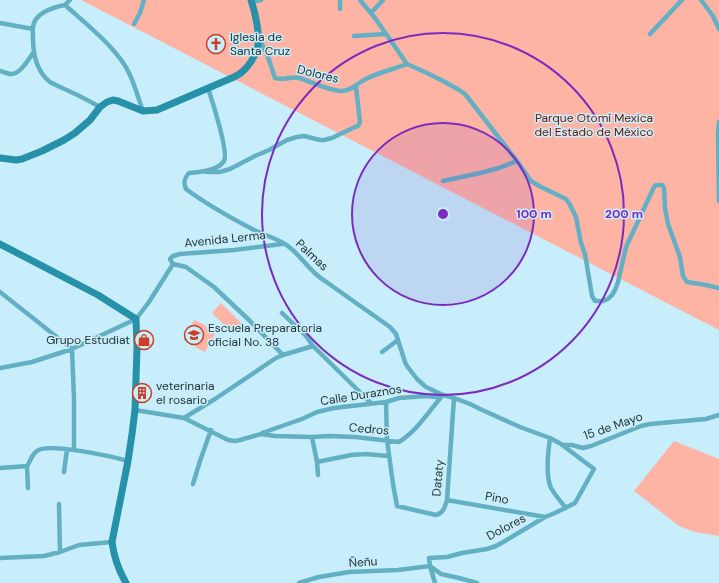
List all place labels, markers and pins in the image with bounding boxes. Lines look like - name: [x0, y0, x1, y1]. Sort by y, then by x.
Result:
- place label: Iglesia de Santa Cruz: [230, 29, 290, 59]
- church icon: Iglesia de Santa Cruz: [205, 33, 227, 55]
- centre of rings: [436, 207, 450, 221]
- place label: Escuela Preparatoria oficial No. 38: [208, 320, 322, 350]
- school or university icon: Escuela Preparatoria oficial No. 38: [183, 324, 205, 346]
- shop icon: Grupo Estudiat: [133, 329, 155, 351]
- place label: Grupo Estudiat: [46, 332, 130, 348]
- place label: veterinaria el rosario: [156, 378, 215, 408]
- building icon: veterinaria el rosario: [131, 382, 153, 404]

